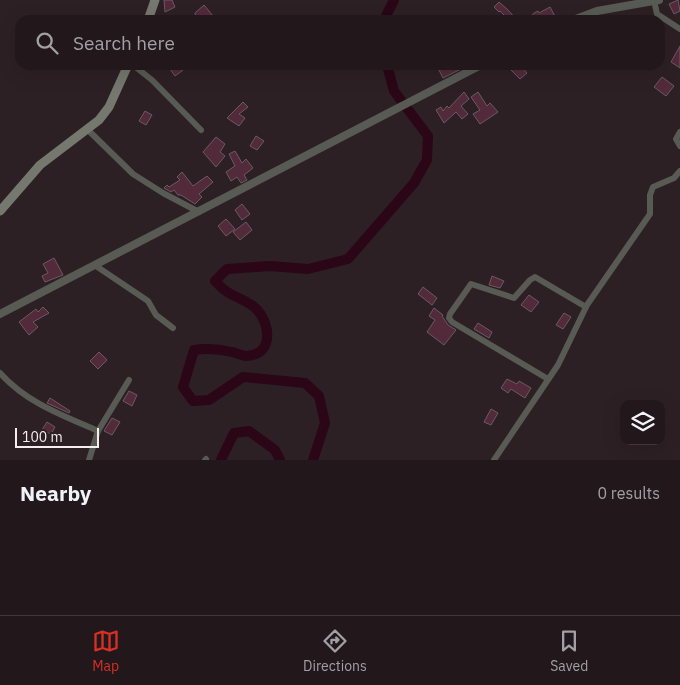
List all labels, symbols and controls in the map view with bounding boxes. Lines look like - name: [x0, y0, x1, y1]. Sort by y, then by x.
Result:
- search box: [15, 15, 665, 70]
- icon: search: [33, 29, 61, 57]
- text: Search here: [73, 31, 175, 55]
- map controls: [620, 400, 665, 445]
- button: layers: [620, 400, 665, 445]
- scale bar: [15, 425, 99, 448]
- text: 100 m: [22, 428, 63, 446]
- text: Nearby: [20, 479, 91, 507]
- text: 0 results: [597, 483, 660, 503]
- tab: Map: [92, 627, 120, 675]
- tab: Directions: [303, 627, 367, 675]
- tab: Saved: [550, 627, 588, 675]

